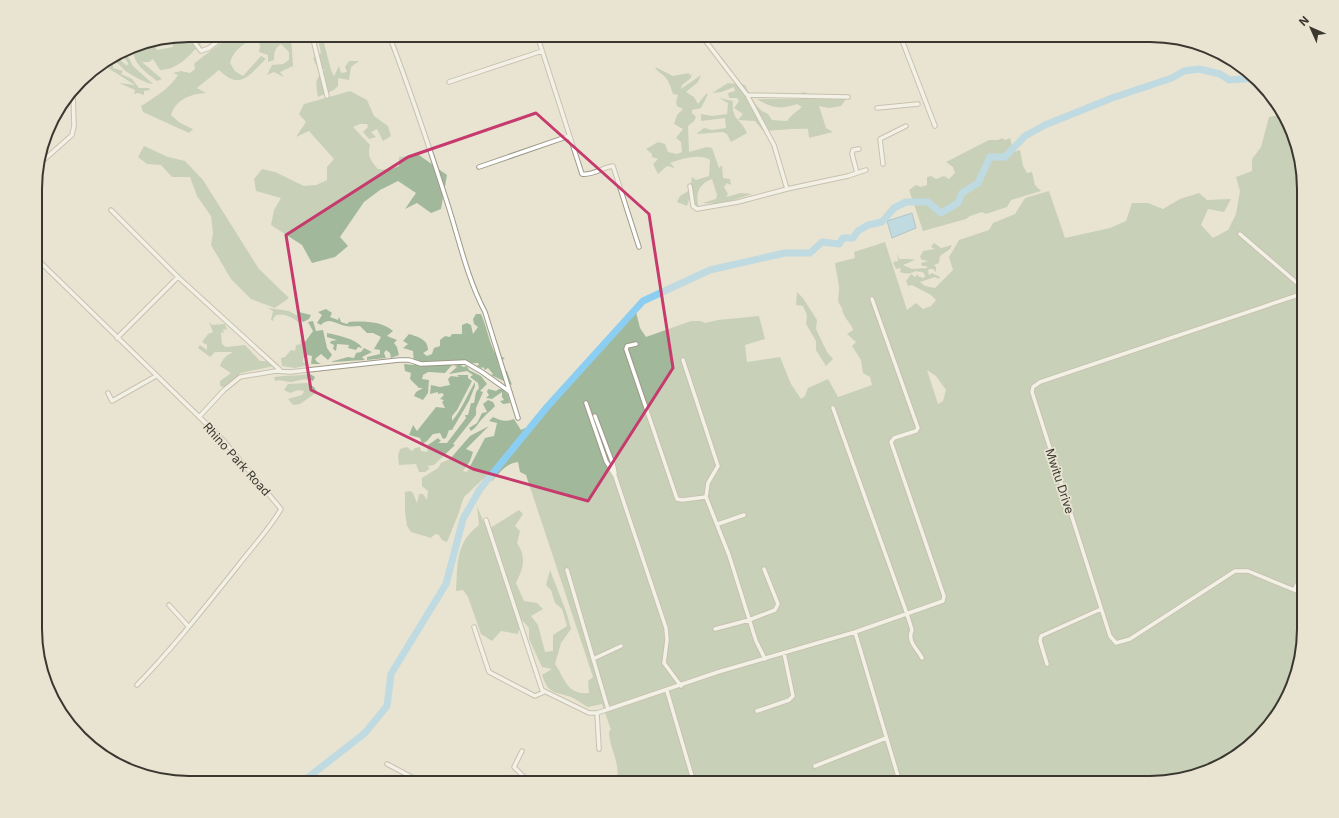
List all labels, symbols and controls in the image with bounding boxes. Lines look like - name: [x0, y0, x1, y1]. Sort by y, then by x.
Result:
- north arrow: [1291, 8, 1331, 48]
- text: N: [1296, 13, 1312, 29]
- street label: Rhino Park Road: [200, 419, 274, 499]
- street label: Mwitu Drive: [1042, 446, 1078, 516]

